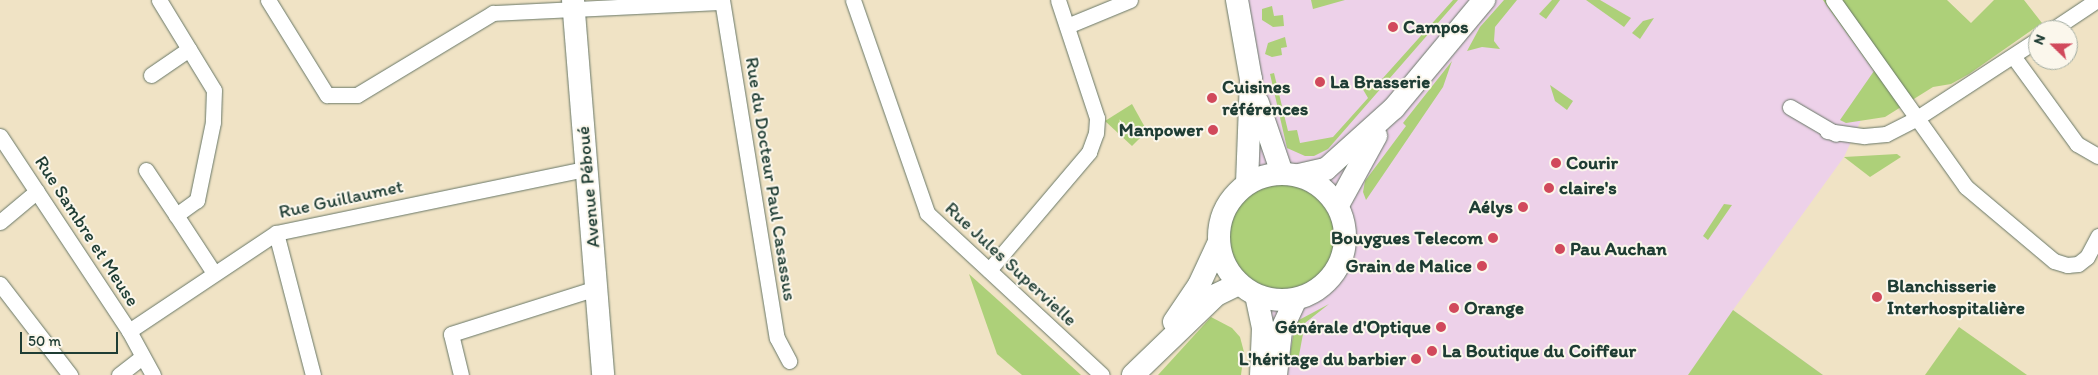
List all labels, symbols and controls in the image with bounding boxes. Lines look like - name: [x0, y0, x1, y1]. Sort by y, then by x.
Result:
- place label: Campos: [1403, 16, 1469, 38]
- north arrow: [2028, 20, 2078, 70]
- marker: Campos: [1387, 21, 1399, 33]
- text: N: [2030, 32, 2049, 47]
- street label: Rue du Docteur Paul Casassus: [740, 56, 802, 302]
- place label: La Brasserie: [1330, 71, 1431, 93]
- place label: Cuisines références: [1222, 76, 1308, 120]
- marker: La Brasserie: [1314, 76, 1326, 88]
- marker: Cuisines références: [1206, 92, 1218, 104]
- place label: Manpower: [1119, 119, 1203, 141]
- marker: Manpower: [1207, 124, 1219, 136]
- street label: Avenue Péboué: [571, 125, 605, 249]
- street label: Rue Sambre et Meuse: [30, 151, 144, 311]
- place label: Courir: [1566, 152, 1618, 174]
- marker: Courir: [1550, 157, 1562, 169]
- street label: Rue Guillaumet: [276, 175, 406, 223]
- place label: claire's: [1559, 177, 1617, 199]
- marker: claire's: [1543, 182, 1555, 194]
- place label: Aélys: [1469, 196, 1513, 218]
- street label: Rue Jules Supervielle: [940, 197, 1082, 331]
- marker: Aélys: [1517, 201, 1529, 213]
- place label: Bouygues Telecom: [1333, 227, 1483, 249]
- marker: Bouygues Telecom: [1487, 232, 1499, 244]
- place label: Pau Auchan: [1570, 238, 1666, 260]
- marker: Pau Auchan: [1554, 243, 1566, 255]
- place label: Grain de Malice: [1346, 255, 1472, 277]
- marker: Grain de Malice: [1476, 260, 1488, 272]
- place label: Blanchisserie Interhospitalière: [1887, 275, 2025, 319]
- marker: Blanchisserie Interhospitalière: [1871, 291, 1883, 303]
- place label: Orange: [1464, 297, 1524, 319]
- marker: Orange: [1448, 302, 1460, 314]
- place label: Générale d'Optique: [1275, 316, 1431, 338]
- marker: Générale d'Optique: [1435, 321, 1447, 333]
- scale bar: [22, 322, 120, 354]
- text: 50 m: [28, 332, 61, 350]
- place label: La Boutique du Coiffeur: [1442, 340, 1637, 362]
- marker: La Boutique du Coiffeur: [1426, 345, 1438, 357]
- place label: L'héritage du barbier: [1238, 348, 1406, 370]
- marker: L'héritage du barbier: [1410, 353, 1422, 365]

